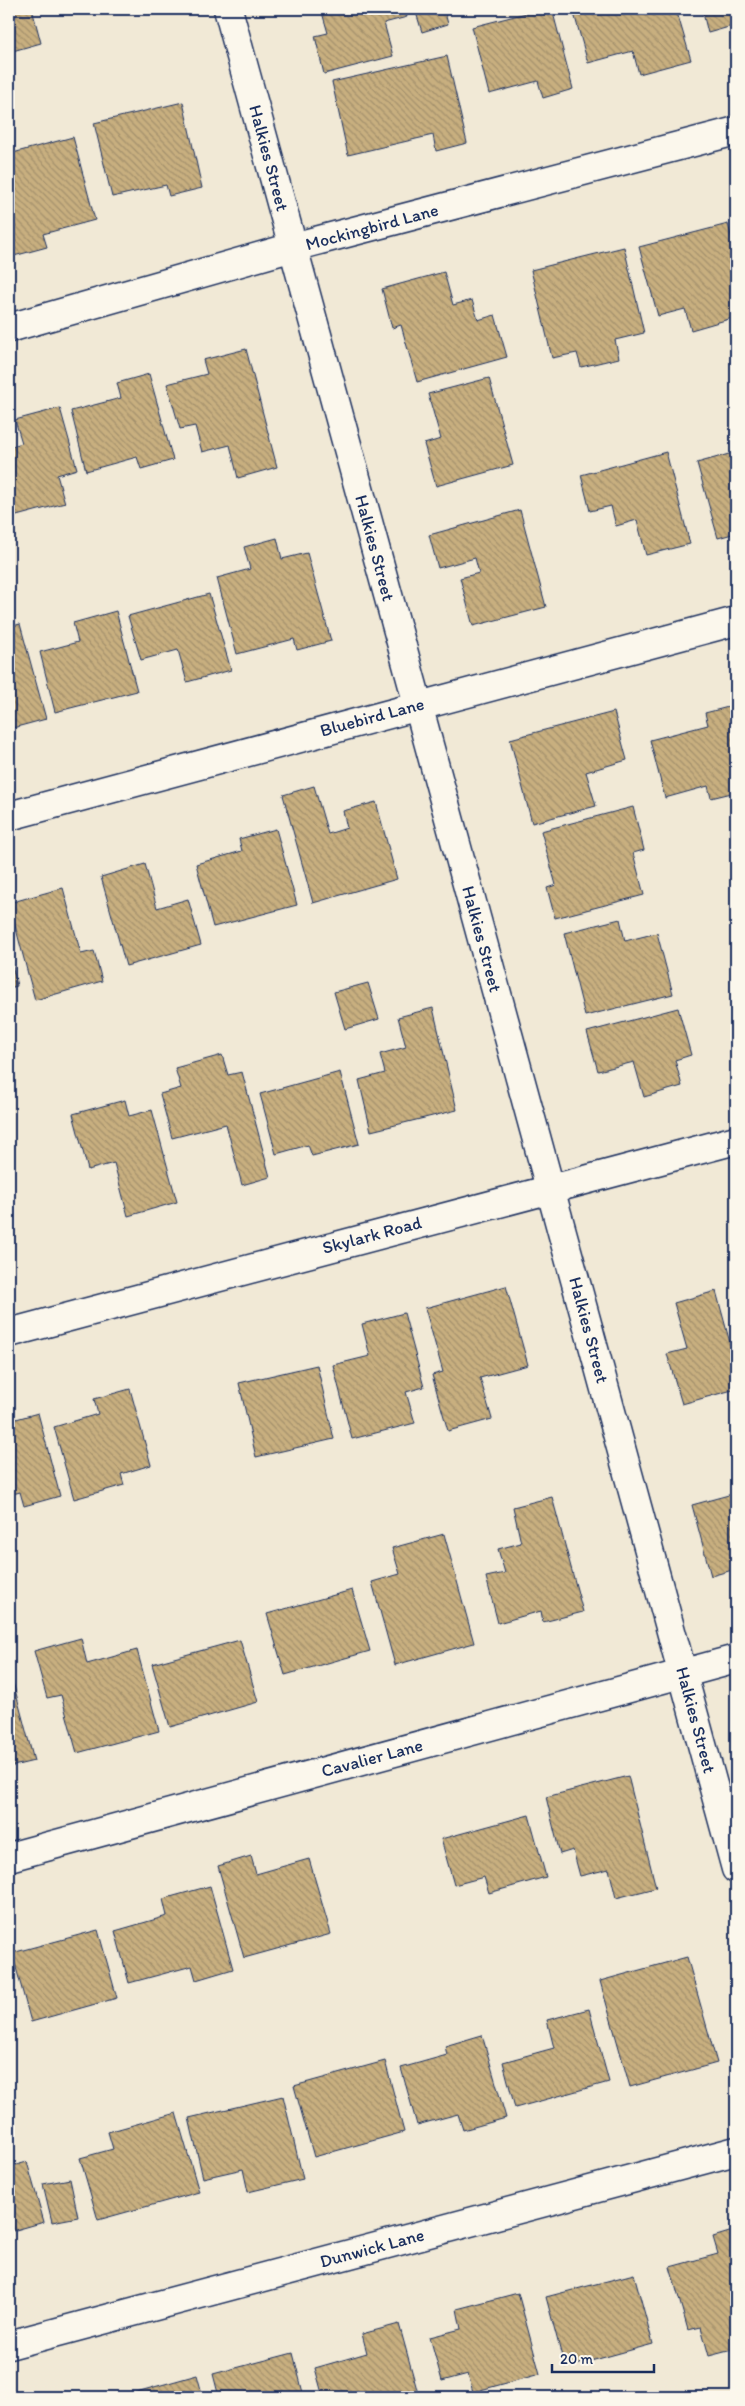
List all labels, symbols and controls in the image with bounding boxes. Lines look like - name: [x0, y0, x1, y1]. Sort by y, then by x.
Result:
- street label: Halkies Street: [244, 102, 294, 214]
- street label: Mockingbird Lane: [303, 199, 441, 255]
- street label: Halkies Street: [350, 492, 400, 604]
- street label: Bluebird Lane: [318, 693, 426, 741]
- street label: Halkies Street: [457, 883, 507, 995]
- street label: Skylark Road: [320, 1211, 424, 1259]
- street label: Halkies Street: [564, 1274, 614, 1386]
- street label: Halkies Street: [671, 1664, 721, 1776]
- street label: Cavalier Lane: [319, 1734, 425, 1782]
- street label: Dunwick Lane: [317, 2223, 427, 2273]
- scale bar: [552, 2341, 655, 2373]
- text: 20 m: [560, 2350, 594, 2368]

